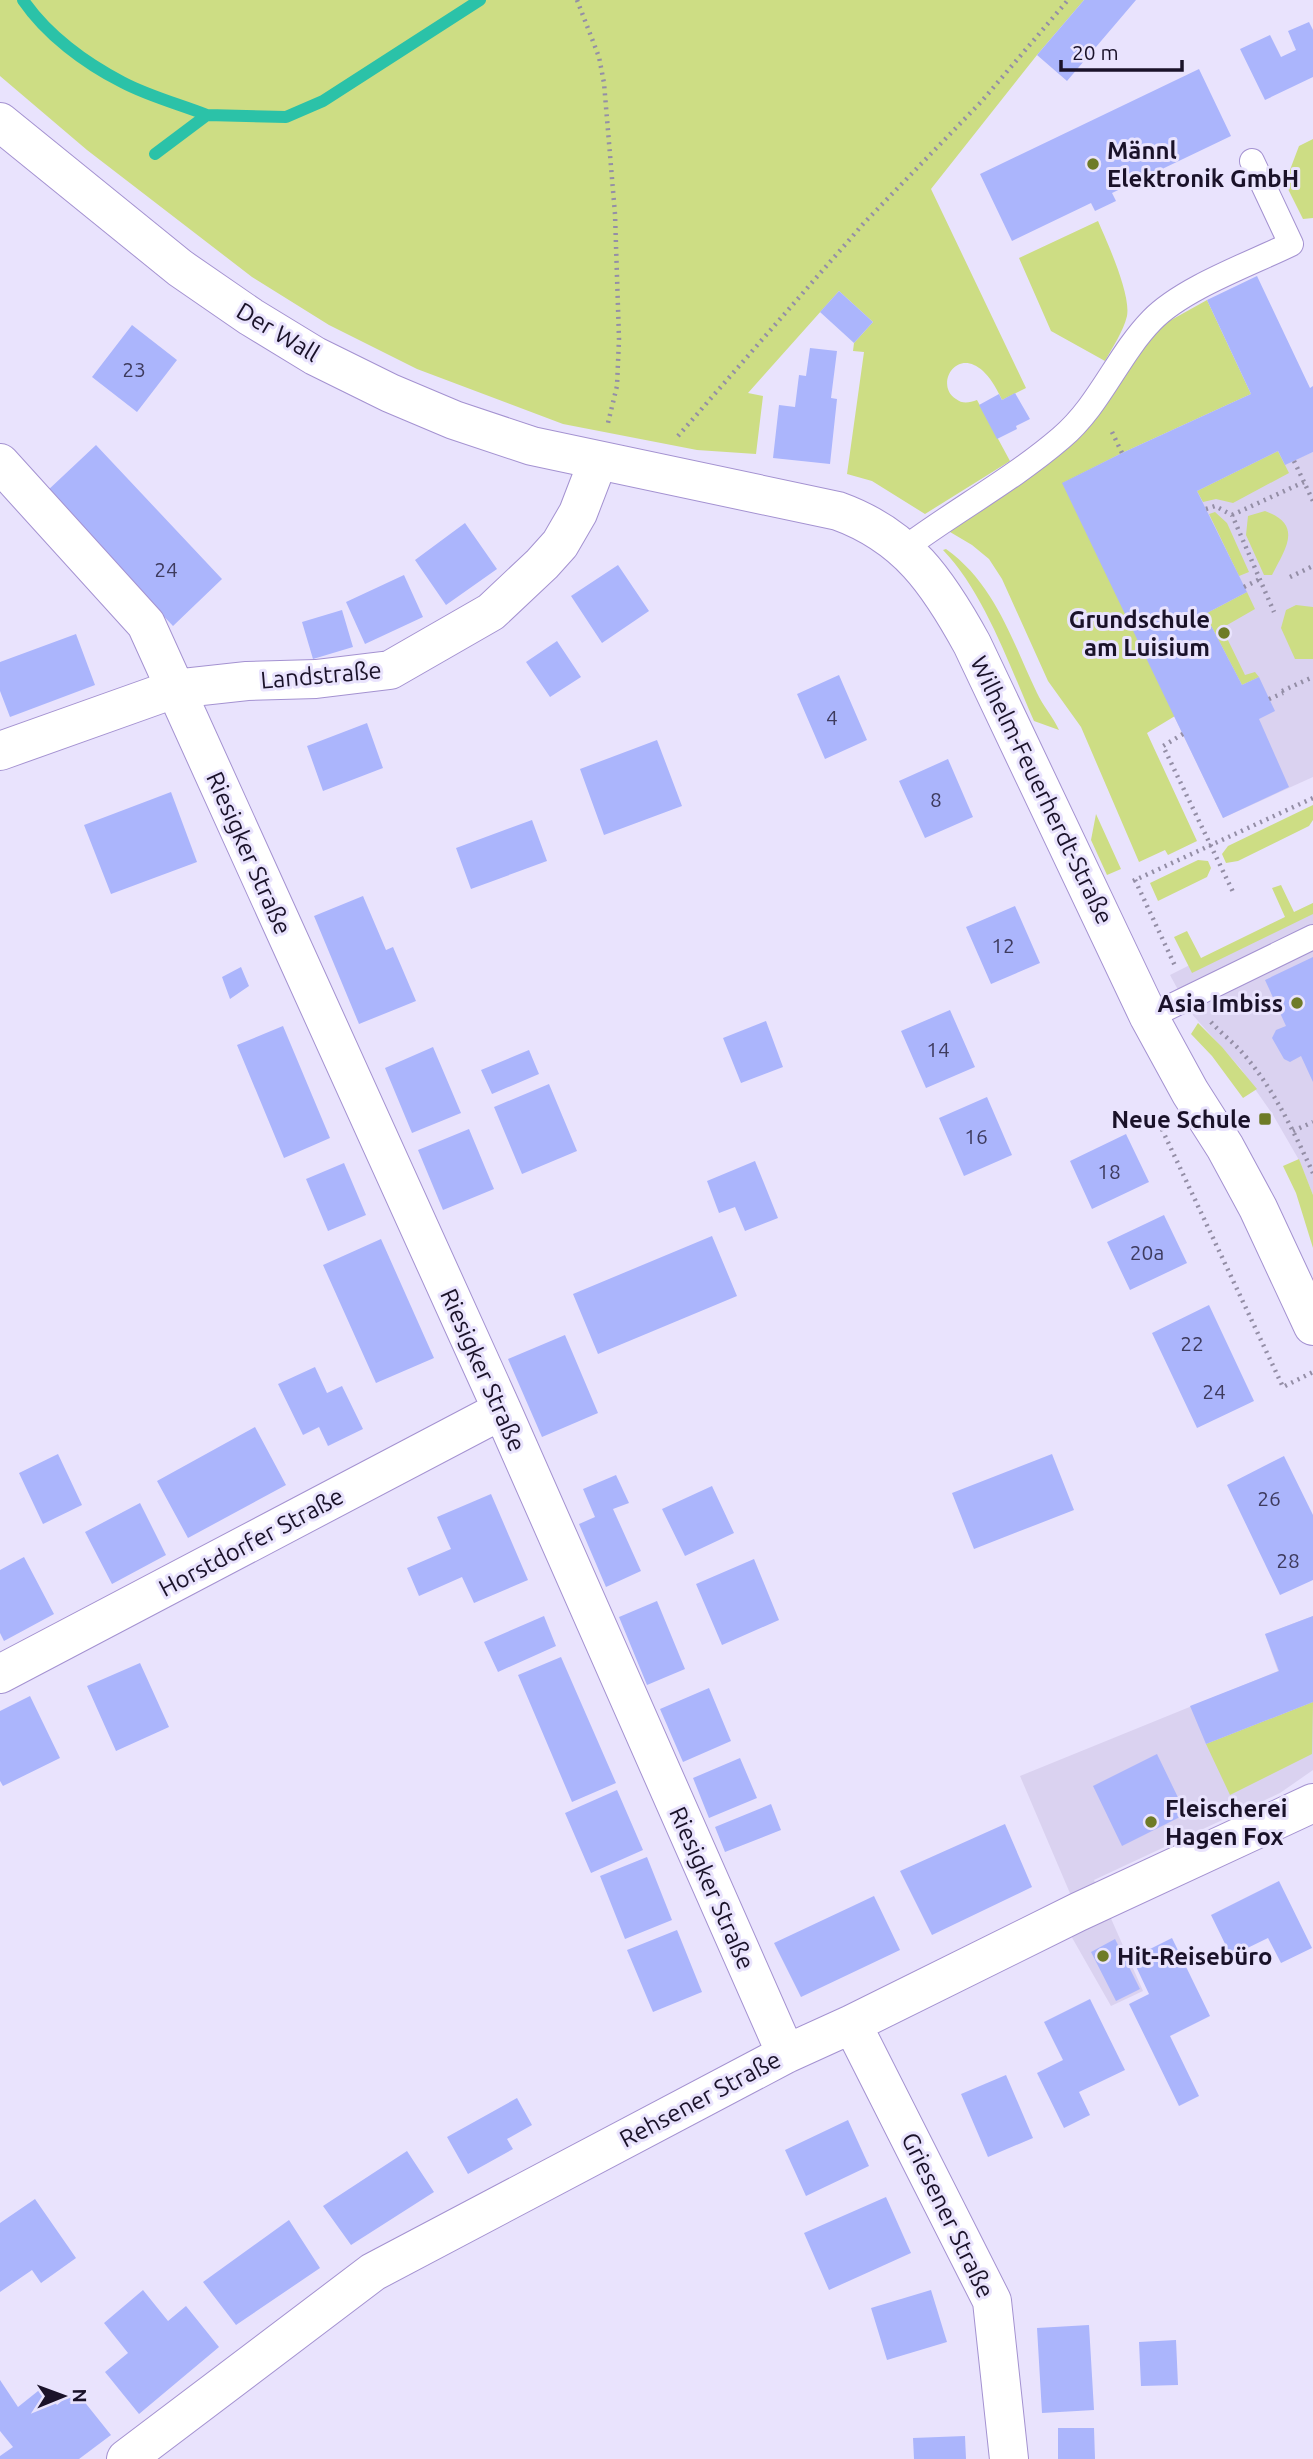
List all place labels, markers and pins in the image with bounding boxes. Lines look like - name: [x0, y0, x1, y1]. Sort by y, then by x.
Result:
- place label: Männl Elektronik GmbH: [1107, 137, 1299, 192]
- marker: Männl Elektronik GmbH: [1085, 156, 1101, 172]
- place label: Grundschule am Luisium: [1069, 606, 1210, 661]
- marker: Grundschule am Luisium: [1216, 625, 1232, 641]
- place label: Asia Imbiss: [1158, 990, 1283, 1017]
- marker: Asia Imbiss: [1289, 995, 1305, 1011]
- place label: Neue Schule: [1111, 1106, 1251, 1133]
- marker: Neue Schule: [1257, 1111, 1273, 1127]
- place label: Fleischerei Hagen Fox: [1165, 1795, 1287, 1850]
- marker: Fleischerei Hagen Fox: [1143, 1814, 1159, 1830]
- place label: Hit-Reisebüro: [1117, 1943, 1272, 1970]
- marker: Hit-Reisebüro: [1095, 1948, 1111, 1964]

